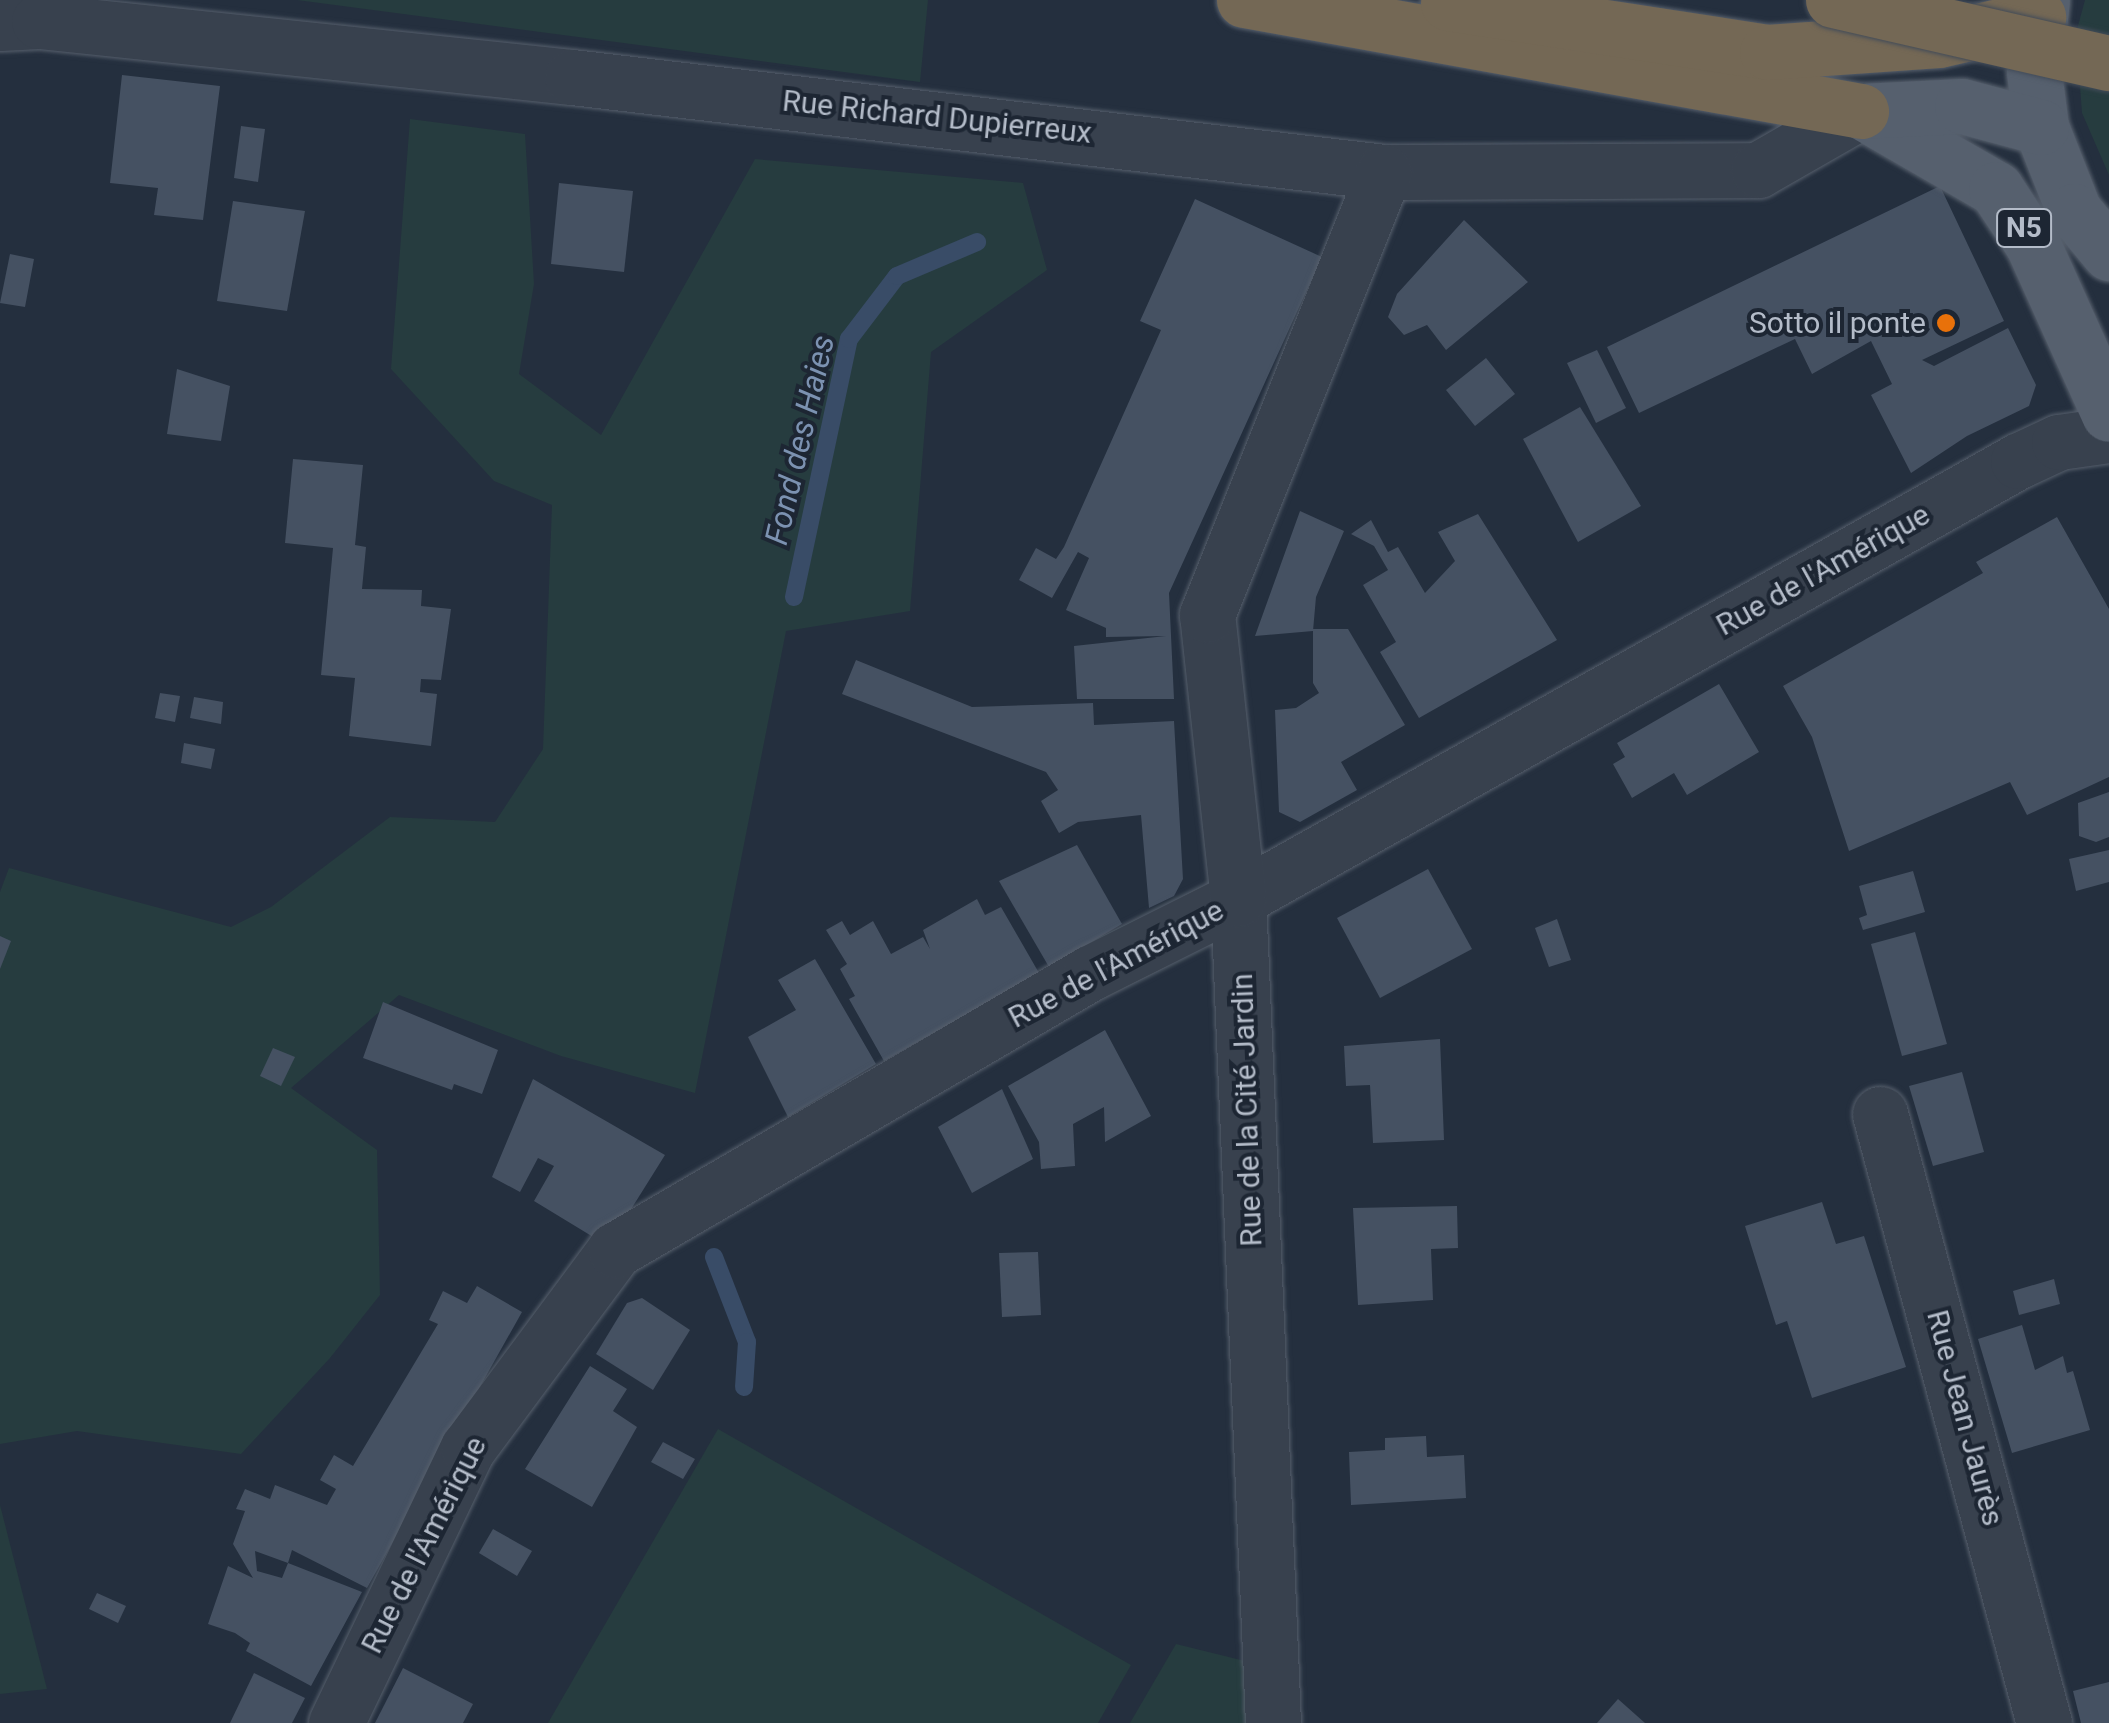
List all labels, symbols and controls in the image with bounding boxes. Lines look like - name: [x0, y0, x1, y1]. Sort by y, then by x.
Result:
- street label: Rue Richard Dupierreux: [781, 83, 1093, 151]
- road number: N5: [1994, 205, 2054, 251]
- place label: Sotto il ponte: [1749, 305, 1926, 341]
- marker: Sotto il ponte: [1935, 312, 1957, 334]
- water label: Fond des Haies: [757, 331, 843, 549]
- street label: Rue de l'Amérique: [1710, 497, 1936, 643]
- street label: Rue de l'Amérique: [1002, 892, 1230, 1036]
- street label: Rue de la Cité Jardin: [1224, 973, 1270, 1247]
- street label: Rue Jean Jaurès: [1919, 1306, 2011, 1530]
- street label: Rue de l'Amérique: [354, 1431, 494, 1659]

